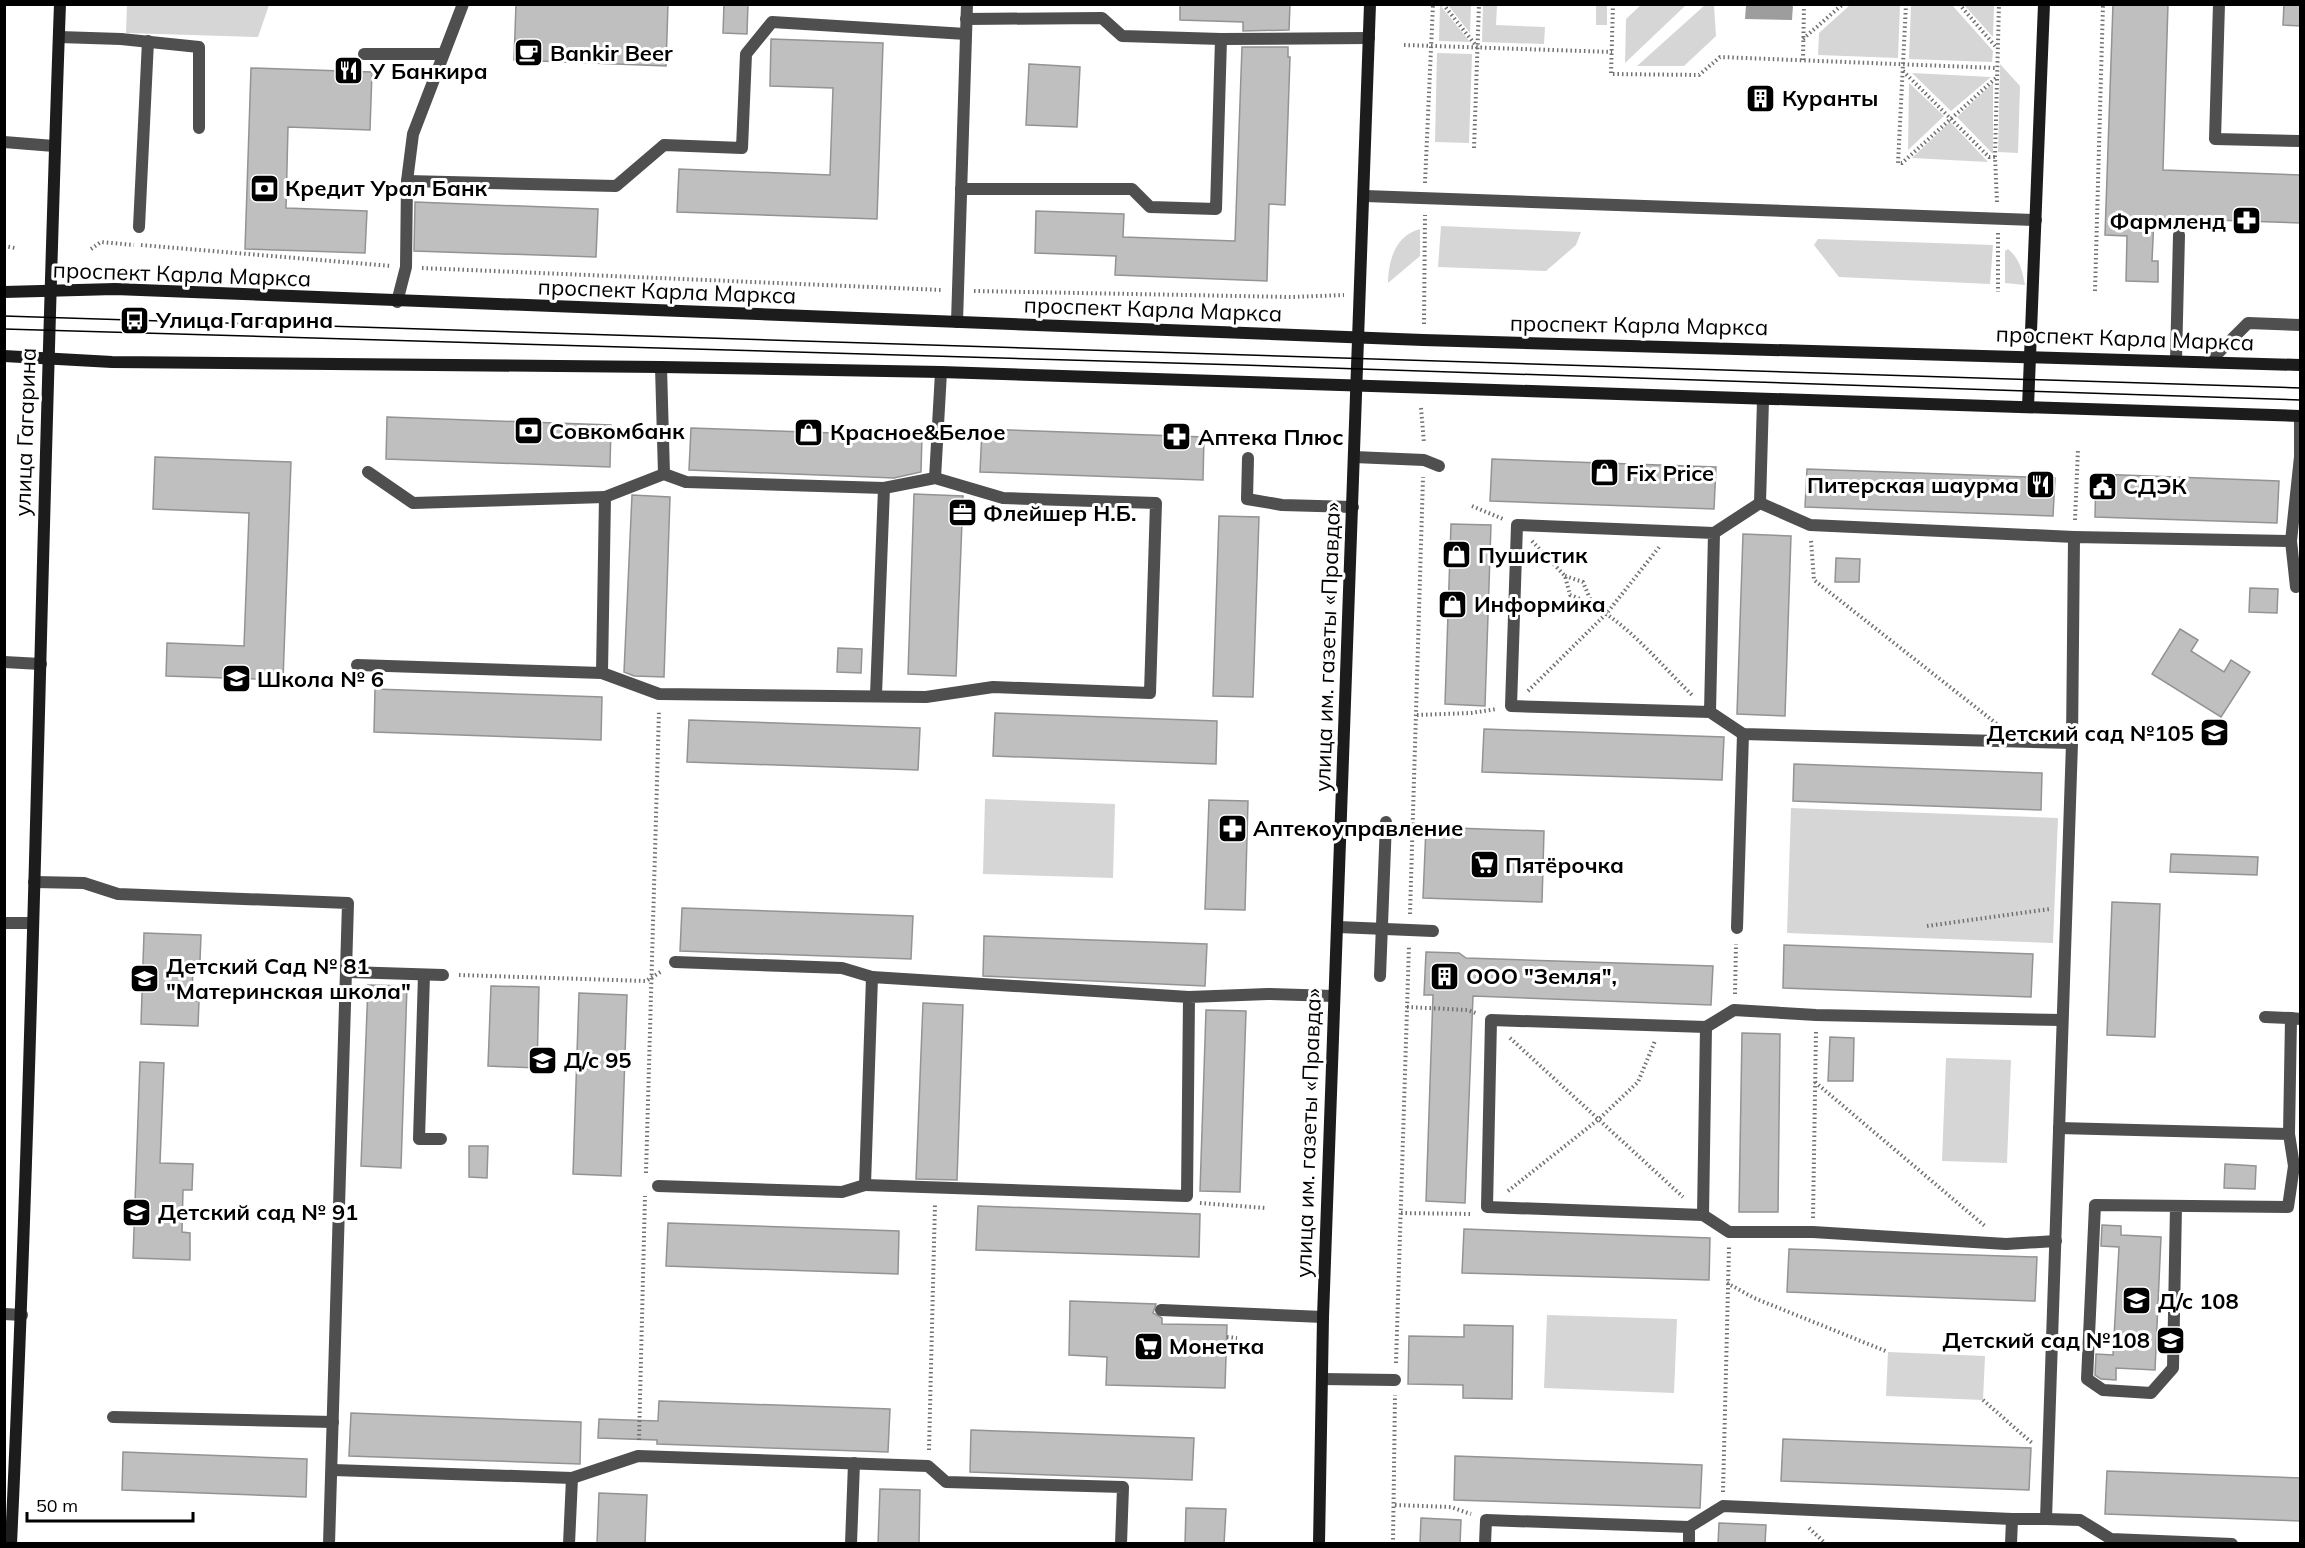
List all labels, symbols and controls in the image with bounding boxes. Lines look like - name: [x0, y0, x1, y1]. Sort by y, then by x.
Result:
- cafe icon: Bankir Beer: [513, 37, 545, 69]
- place label: Bankir Beer: [550, 39, 673, 67]
- restaurant icon: У Банкира: [333, 55, 365, 87]
- place label: У Банкира: [369, 57, 488, 85]
- building icon: Куранты: [1745, 82, 1777, 114]
- place label: Куранты: [1782, 84, 1878, 112]
- bank icon: Кредит Урал Банк: [248, 172, 280, 204]
- place label: Кредит Урал Банк: [285, 174, 487, 202]
- pharmacy icon: Фармленд: [2231, 205, 2263, 237]
- place label: Фармленд: [2110, 207, 2226, 235]
- street label: проспект Карла Маркса: [52, 255, 312, 293]
- street label: проспект Карла Маркса: [537, 272, 797, 310]
- street label: проспект Карла Маркса: [1023, 290, 1283, 328]
- bus stop icon: Улица Гагарина: [119, 304, 151, 336]
- place label: Улица Гагарина: [155, 306, 333, 334]
- street label: проспект Карла Маркса: [1510, 309, 1768, 341]
- street label: проспект Карла Маркса: [1995, 319, 2255, 357]
- street label: улица Гагарина: [8, 347, 42, 517]
- bank icon: Совкомбанк: [512, 415, 544, 447]
- shop icon: Красное&Белое: [793, 416, 825, 448]
- place label: Совкомбанк: [549, 417, 685, 445]
- place label: Красное&Белое: [830, 418, 1006, 446]
- pharmacy icon: Аптека Плюс: [1161, 421, 1193, 453]
- place label: Аптека Плюс: [1198, 423, 1344, 451]
- shop icon: Fix Price: [1589, 457, 1621, 489]
- place label: Fix Price: [1626, 459, 1714, 487]
- restaurant icon: Питерская шаурма: [2024, 469, 2056, 501]
- public building icon: СДЭК: [2086, 470, 2118, 502]
- place label: Питерская шаурма: [1807, 471, 2019, 499]
- place label: СДЭК: [2123, 472, 2187, 500]
- office icon: Флейшер Н.Б.: [946, 497, 978, 529]
- place label: Флейшер Н.Б.: [983, 499, 1136, 527]
- street label: улица им. газеты «Правда»: [1308, 502, 1346, 792]
- shop icon: Пушистик: [1441, 539, 1473, 571]
- place label: Пушистик: [1478, 541, 1588, 569]
- shop icon: Информика: [1437, 588, 1469, 620]
- place label: Информика: [1474, 590, 1606, 618]
- school or university icon: Школа № 6: [220, 663, 252, 695]
- place label: Школа № 6: [257, 665, 384, 693]
- school or university icon: Детский сад №105: [2199, 717, 2231, 749]
- place label: Детский сад №105: [1987, 719, 2194, 747]
- pharmacy icon: Аптекоуправление: [1216, 812, 1248, 844]
- place label: Аптекоуправление: [1253, 814, 1463, 842]
- supermarket icon: Пятёрочка: [1468, 849, 1500, 881]
- place label: Пятёрочка: [1505, 851, 1624, 879]
- place label: Детский Сад № 81 "Материнская школа": [166, 952, 411, 1005]
- building icon: ООО "Земля",: [1429, 960, 1461, 992]
- place label: ООО "Земля",: [1466, 962, 1617, 990]
- school or university icon: Детский Сад № 81 "Материнская школа": [129, 963, 161, 995]
- street label: улица им. газеты «Правда»: [1289, 988, 1327, 1278]
- school or university icon: Д/с 95: [527, 1044, 559, 1076]
- place label: Д/с 95: [564, 1046, 632, 1074]
- school or university icon: Детский сад № 91: [121, 1196, 153, 1228]
- place label: Детский сад № 91: [158, 1198, 358, 1226]
- school or university icon: Д/с 108: [2121, 1285, 2153, 1317]
- place label: Д/с 108: [2158, 1287, 2239, 1315]
- school or university icon: Детский сад №108: [2155, 1324, 2187, 1356]
- place label: Детский сад №108: [1943, 1326, 2150, 1354]
- supermarket icon: Монетка: [1132, 1330, 1164, 1362]
- place label: Монетка: [1169, 1332, 1265, 1360]
- scale bar: [27, 1485, 194, 1523]
- text: 50 m: [36, 1494, 78, 1517]

